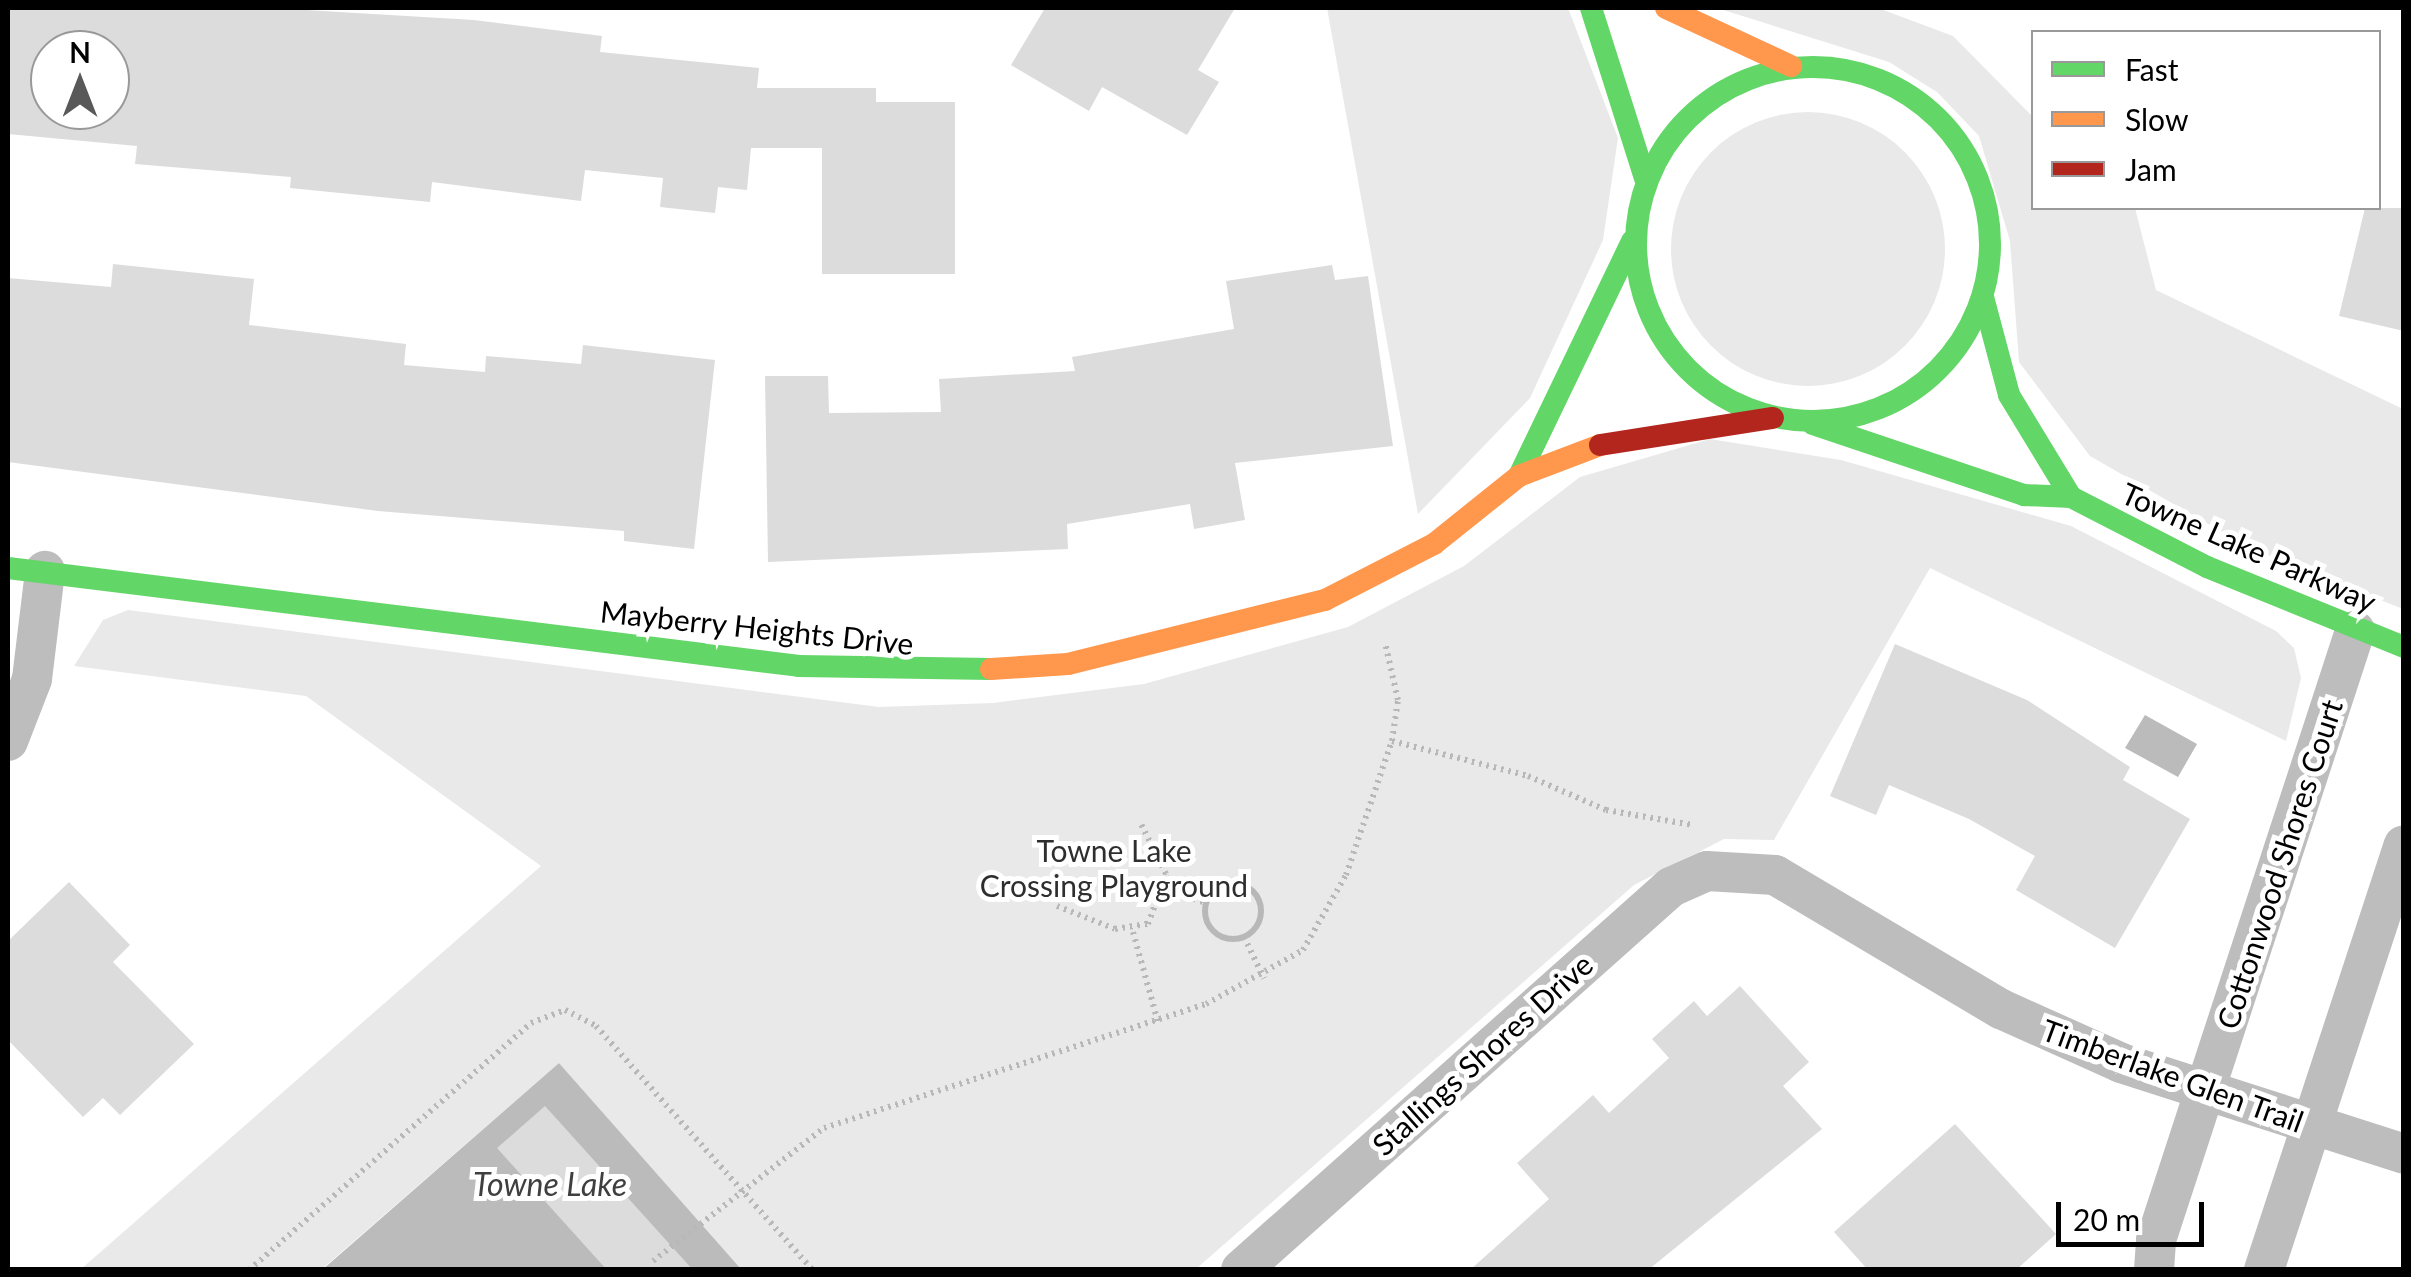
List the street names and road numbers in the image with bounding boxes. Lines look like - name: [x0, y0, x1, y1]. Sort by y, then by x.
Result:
- street label: Towne Lake Parkway: [2116, 475, 2382, 619]
- street label: Mayberry Heights Drive: [598, 593, 916, 661]
- street label: Cottonwood Shores Court: [2209, 695, 2349, 1033]
- street label: Stallings Shores Drive: [1365, 946, 1599, 1162]
- street label: Timberlake Glen Trail: [2037, 1011, 2309, 1139]

